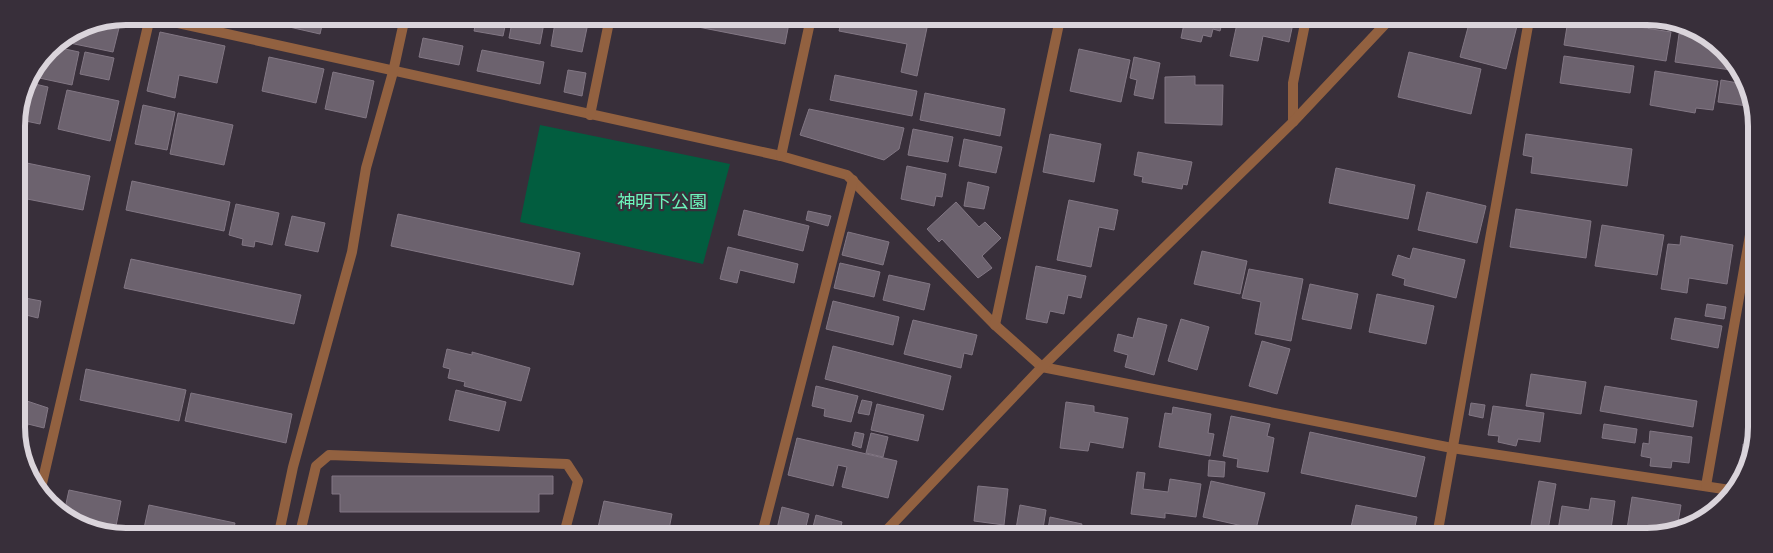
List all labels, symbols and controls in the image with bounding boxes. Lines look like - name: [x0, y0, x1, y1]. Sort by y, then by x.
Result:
- park label: 神明下公園: [617, 191, 707, 213]

